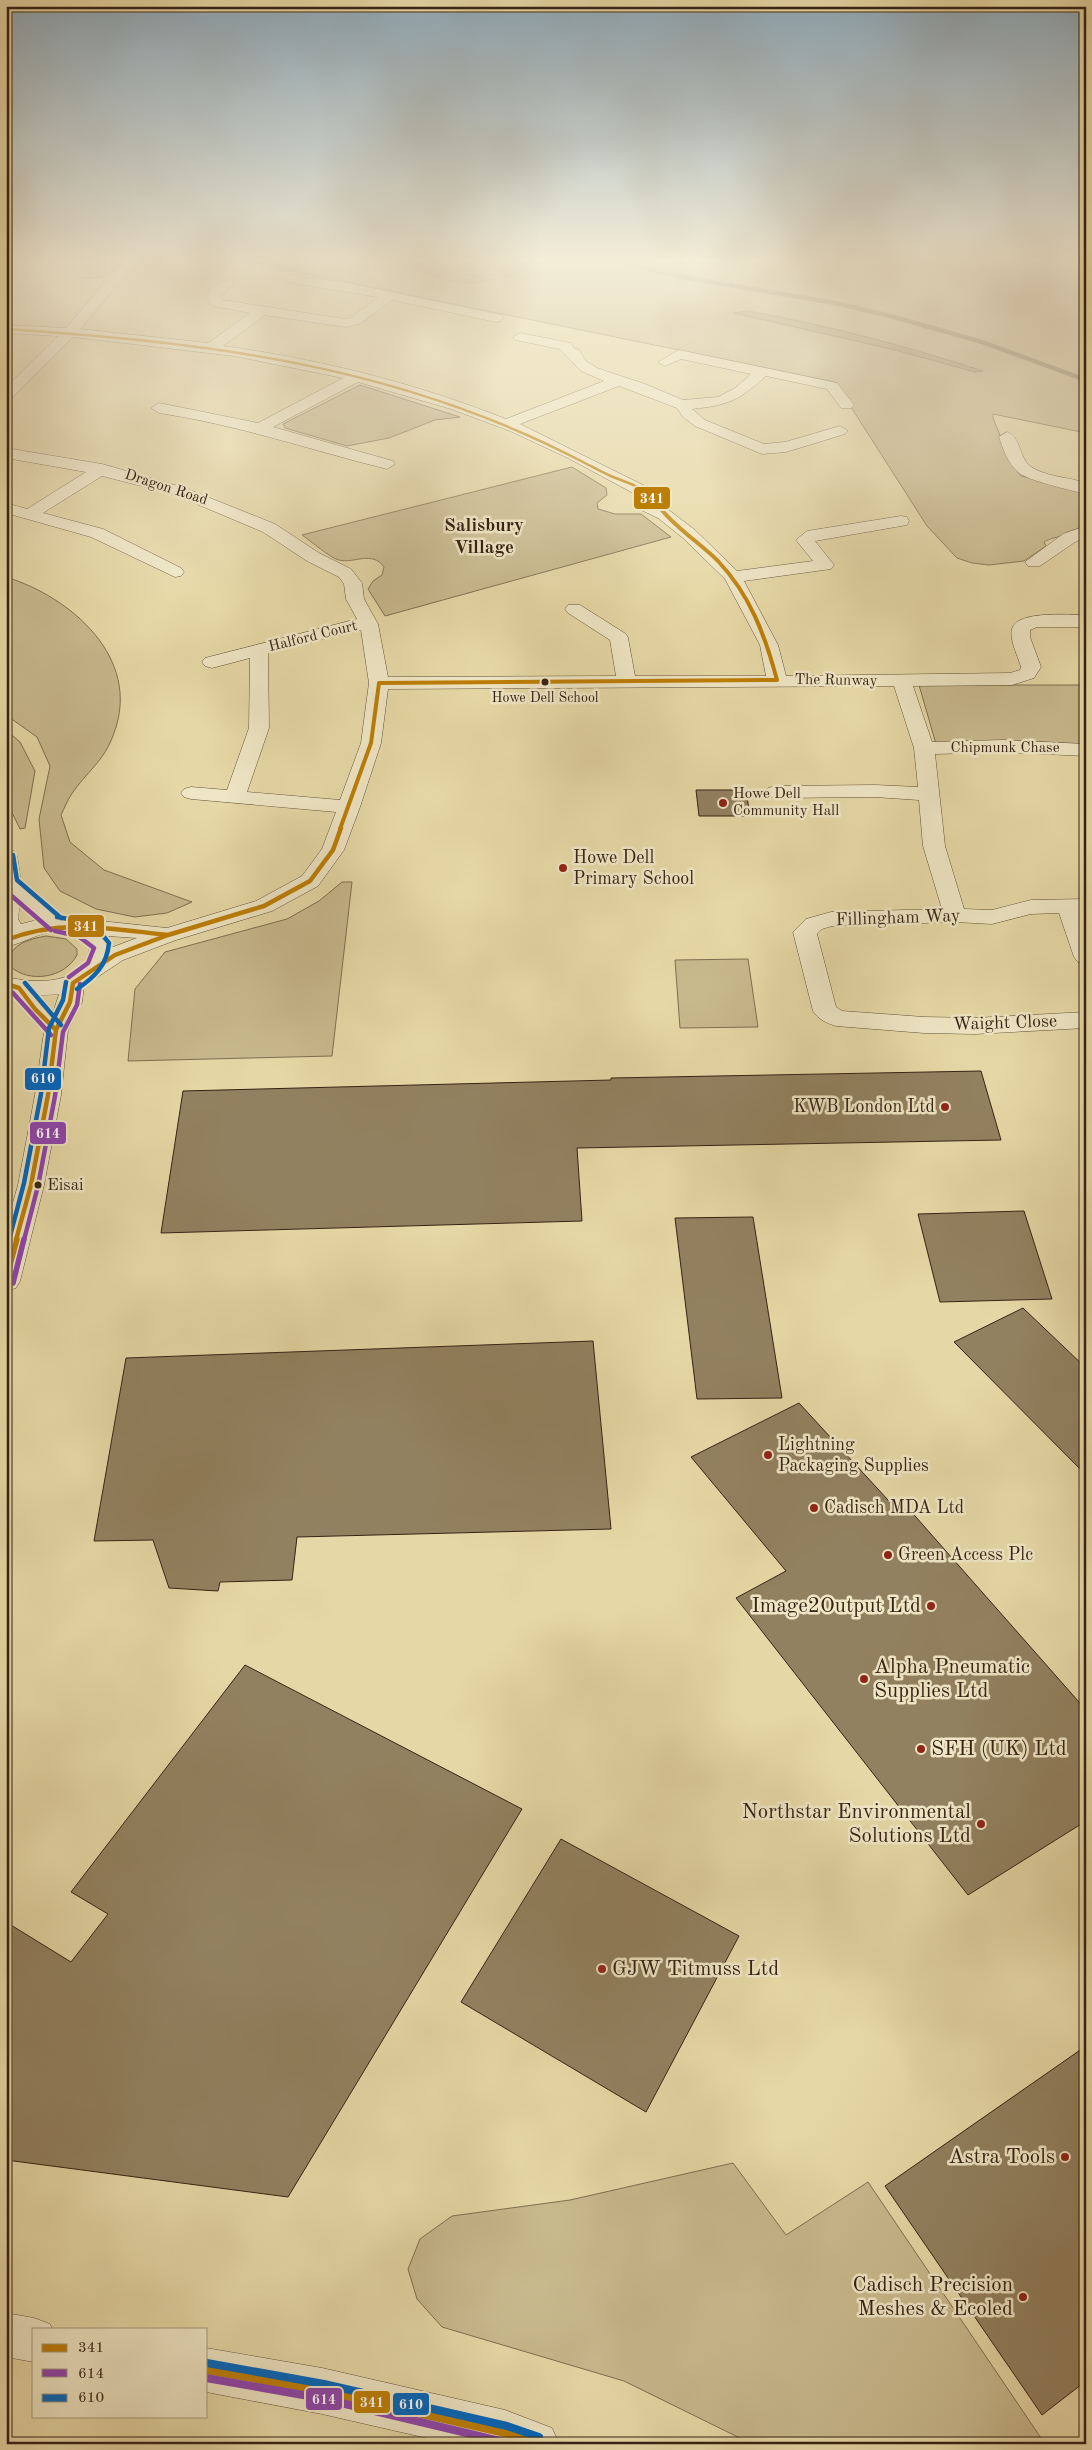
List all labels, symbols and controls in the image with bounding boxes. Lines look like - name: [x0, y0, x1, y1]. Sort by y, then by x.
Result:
- street label: Dragon Road: [123, 467, 210, 509]
- line badge: 341: [633, 486, 671, 510]
- text: 341: [640, 492, 664, 506]
- district label: Salisbury Village: [444, 517, 524, 558]
- street label: Halford Court: [267, 619, 359, 655]
- street label: The Runway: [794, 673, 878, 689]
- marker: Howe Dell School: [540, 677, 550, 687]
- place label: Howe Dell School: [491, 691, 599, 705]
- street label: Chipmunk Chase: [950, 741, 1060, 756]
- place label: Howe Dell Community Hall: [733, 787, 839, 819]
- marker: Howe Dell Community Hall: [717, 797, 729, 809]
- place label: Howe Dell Primary School: [573, 849, 694, 888]
- marker: Howe Dell Primary School: [557, 862, 569, 874]
- street label: Fillingham Way: [835, 907, 961, 929]
- line badge: 341: [67, 914, 105, 938]
- text: 341: [74, 920, 98, 934]
- street label: Waight Close: [953, 1012, 1057, 1034]
- line badge: 610: [24, 1067, 62, 1091]
- text: 610: [31, 1072, 55, 1086]
- place label: KWB London Ltd: [793, 1098, 935, 1116]
- marker: KWB London Ltd: [939, 1101, 951, 1113]
- line badge: 614: [29, 1121, 67, 1145]
- text: 614: [36, 1127, 60, 1141]
- place label: Eisai: [47, 1177, 84, 1194]
- marker: Eisai: [33, 1180, 43, 1190]
- place label: Lightning Packaging Supplies: [778, 1436, 929, 1475]
- marker: Lightning Packaging Supplies: [762, 1449, 774, 1461]
- place label: Cadisch MDA Ltd: [824, 1499, 964, 1517]
- marker: Cadisch MDA Ltd: [808, 1502, 820, 1514]
- place label: Green Access Plc: [898, 1546, 1033, 1564]
- marker: Green Access Plc: [882, 1549, 894, 1561]
- place label: Image2Output Ltd: [752, 1596, 921, 1617]
- marker: Image2Output Ltd: [925, 1600, 937, 1612]
- place label: Alpha Pneumatic Supplies Ltd: [874, 1657, 1030, 1702]
- marker: Alpha Pneumatic Supplies Ltd: [858, 1673, 870, 1685]
- place label: SFH (UK) Ltd: [931, 1739, 1067, 1760]
- marker: SFH (UK) Ltd: [915, 1743, 927, 1755]
- place label: Northstar Environmental Solutions Ltd: [742, 1802, 971, 1847]
- marker: Northstar Environmental Solutions Ltd: [975, 1818, 987, 1830]
- place label: GJW Titmuss Ltd: [612, 1959, 779, 1980]
- marker: GJW Titmuss Ltd: [596, 1963, 608, 1975]
- place label: Astra Tools: [948, 2147, 1055, 2168]
- marker: Astra Tools: [1059, 2151, 1071, 2163]
- place label: Cadisch Precision Meshes & Ecoled: [852, 2275, 1013, 2320]
- marker: Cadisch Precision Meshes & Ecoled: [1017, 2291, 1029, 2303]
- legend: [32, 2328, 208, 2418]
- text: 341: [78, 2341, 104, 2356]
- text: 614: [78, 2367, 104, 2382]
- line badge: 614: [305, 2387, 343, 2411]
- line badge: 341: [353, 2390, 391, 2414]
- text: 610: [78, 2391, 104, 2406]
- line badge: 610: [392, 2392, 430, 2416]
- text: 614: [312, 2393, 336, 2407]
- text: 341: [360, 2396, 384, 2410]
- text: 610: [399, 2398, 423, 2412]

